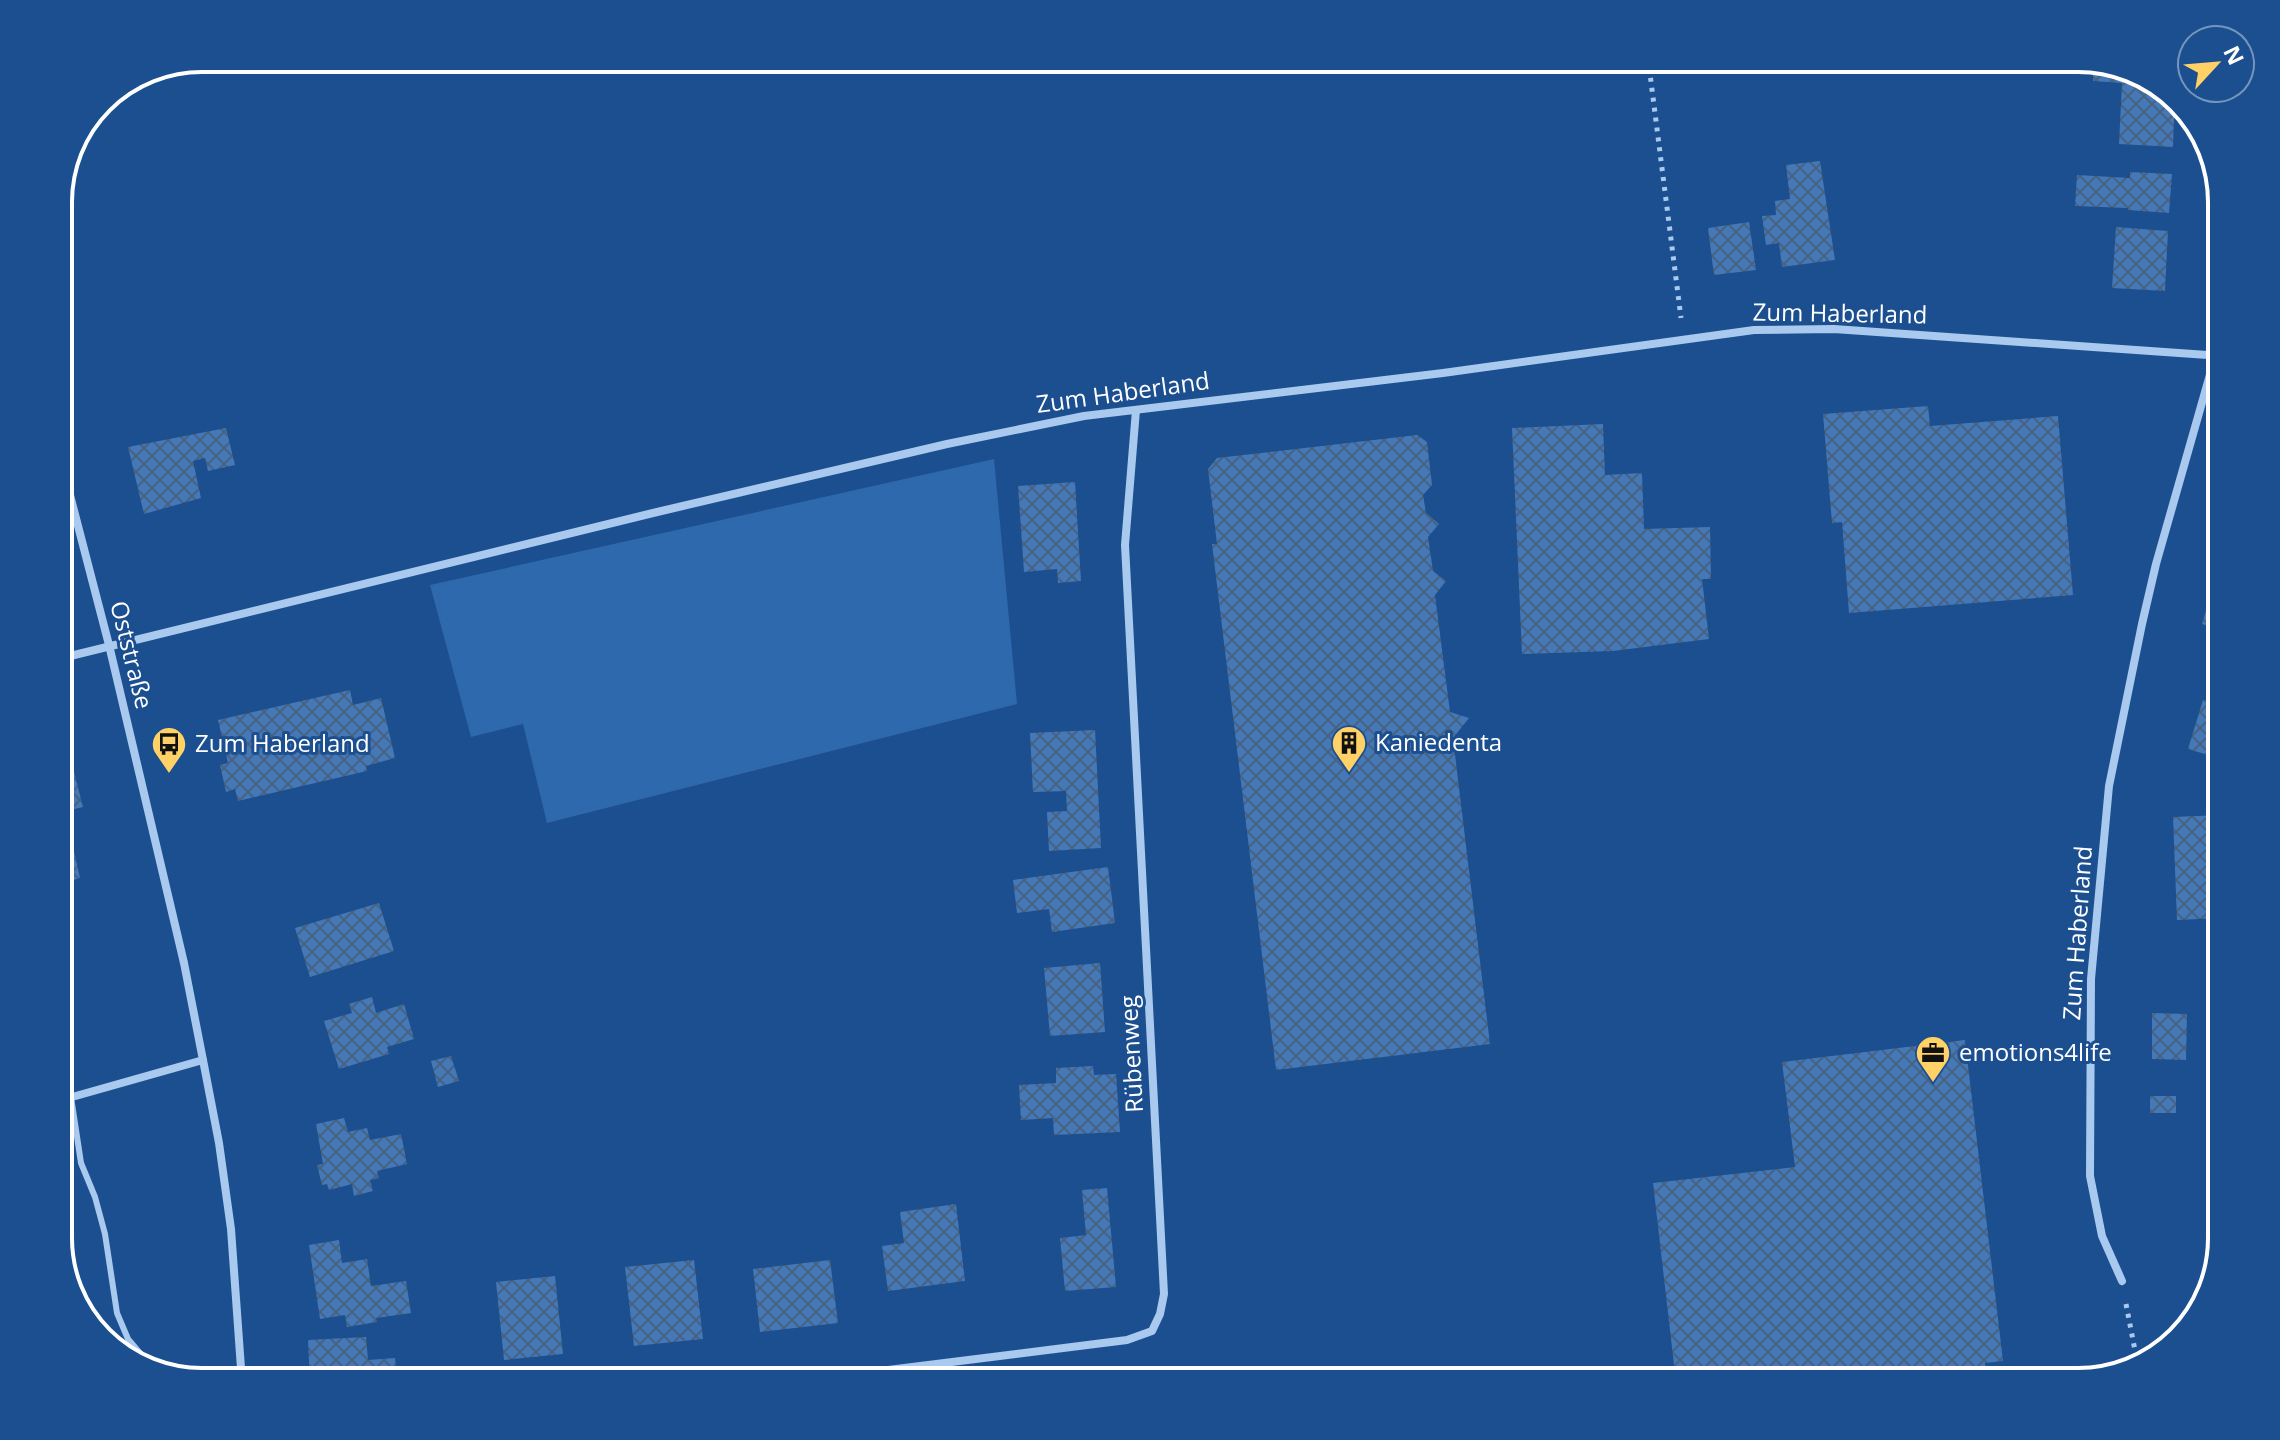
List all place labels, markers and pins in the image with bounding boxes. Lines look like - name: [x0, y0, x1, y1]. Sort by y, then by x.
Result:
- building icon: Kaniedenta: [1330, 724, 1368, 774]
- bus stop icon: Zum Haberland: [150, 725, 188, 775]
- place label: Kaniedenta: [1375, 725, 1502, 758]
- place label: Zum Haberland: [195, 726, 370, 759]
- office icon: emotions4life: [1914, 1034, 1952, 1084]
- place label: emotions4life: [1959, 1035, 2112, 1068]

